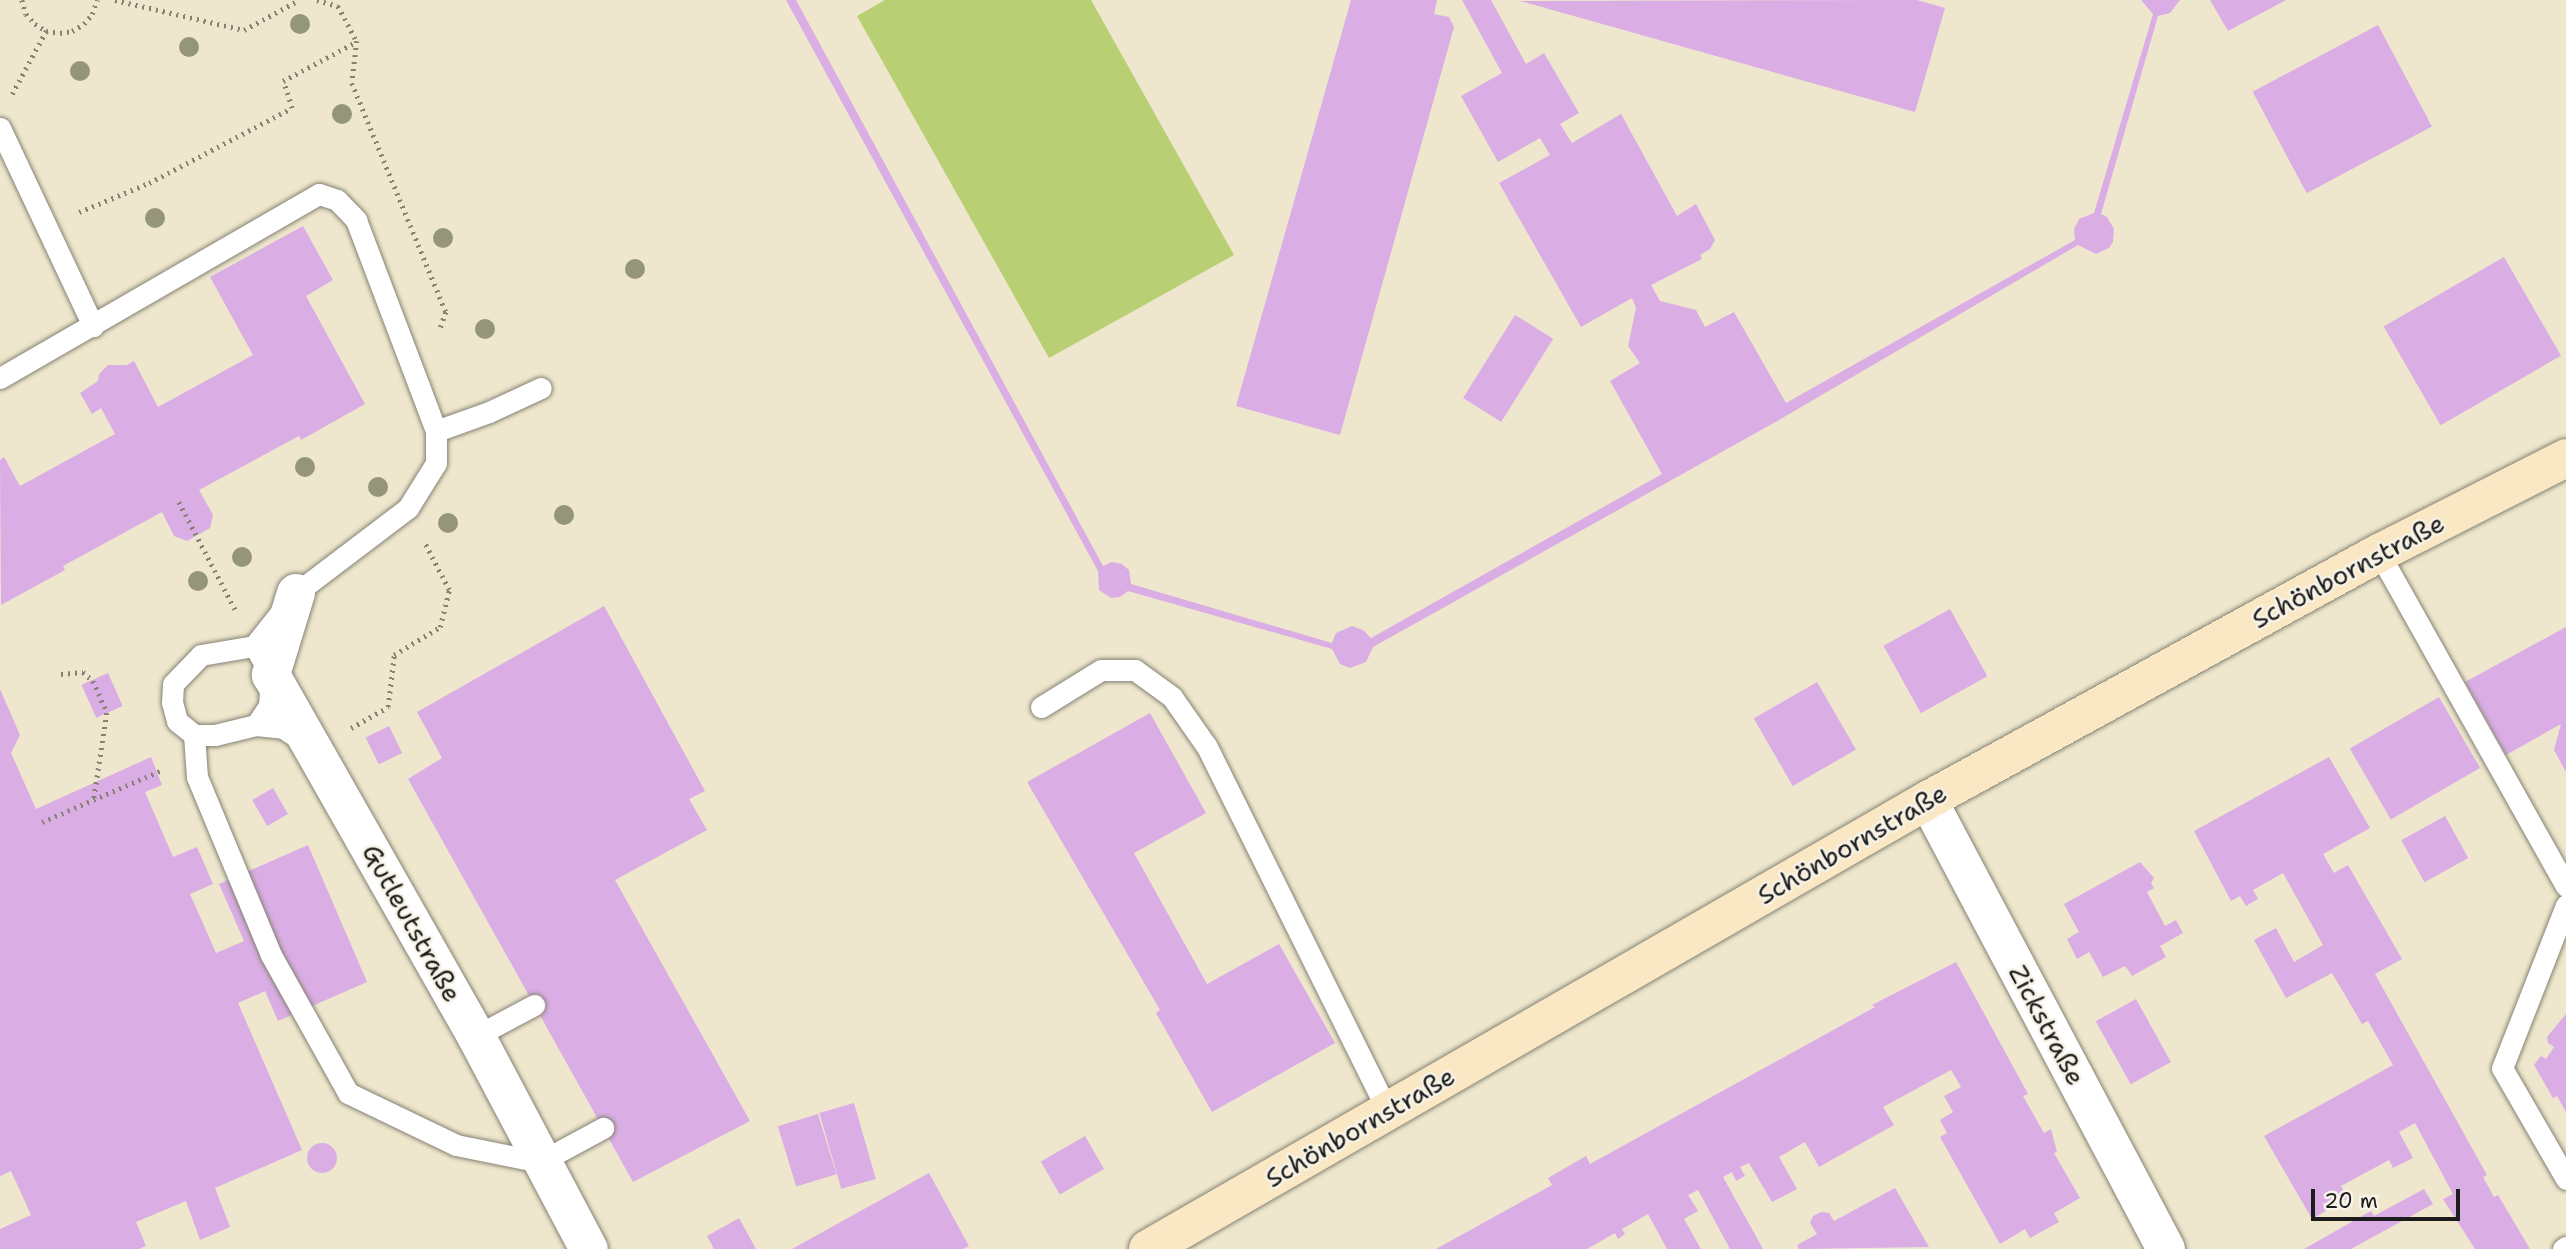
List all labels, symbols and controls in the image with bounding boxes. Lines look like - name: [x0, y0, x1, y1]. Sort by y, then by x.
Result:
- street label: Schönbornstraße: [2246, 507, 2450, 635]
- street label: Schönbornstraße: [1752, 777, 1952, 911]
- street label: Gutleutstraße: [356, 839, 468, 1007]
- street label: Zickstraße: [2002, 960, 2092, 1090]
- street label: Schönbornstraße: [1260, 1060, 1460, 1194]
- scale bar: [2314, 1176, 2463, 1220]
- text: 20 m: [2324, 1187, 2378, 1215]

